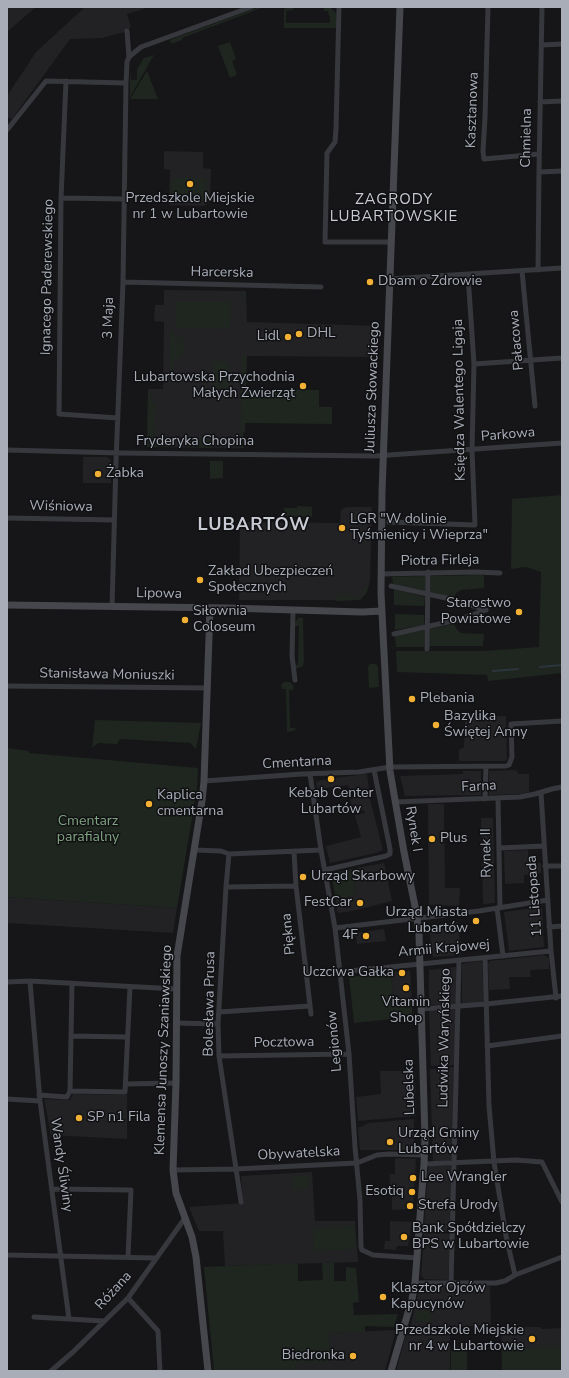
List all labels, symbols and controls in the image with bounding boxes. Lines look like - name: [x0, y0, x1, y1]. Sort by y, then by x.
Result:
- street label: Kasztanowa: [463, 72, 483, 148]
- street label: Chmielna: [518, 108, 536, 168]
- marker: Przedszkole Miejskie nr 1 w Lubartowie: [185, 179, 195, 189]
- place label: Przedszkole Miejskie nr 1 w Lubartowie: [126, 191, 254, 224]
- district label: ZAGRODY LUBARTOWSKIE: [330, 191, 458, 226]
- street label: Ignacego Paderewskiego: [38, 199, 58, 355]
- street label: Harcerska: [190, 264, 254, 282]
- place label: Dbam o Zdrowie: [378, 274, 482, 290]
- marker: Dbam o Zdrowie: [365, 277, 375, 287]
- street label: 3 Maja: [100, 297, 118, 339]
- street label: Pałacowa: [506, 309, 528, 371]
- street label: Księdza Walentego Ligaja: [450, 319, 470, 481]
- street label: Juliusza Słowackiego: [362, 321, 384, 453]
- place label: DHL: [307, 326, 336, 342]
- place label: Lidl: [257, 329, 280, 345]
- marker: DHL: [294, 329, 304, 339]
- marker: Lidl: [283, 332, 293, 342]
- place label: Lubartowska Przychodnia Małych Zwierząt: [134, 370, 295, 402]
- marker: Lubartowska Przychodnia Małych Zwierząt: [298, 381, 308, 391]
- street label: Parkowa: [480, 424, 536, 446]
- street label: Fryderyka Chopina: [136, 434, 254, 450]
- place label: Żabka: [106, 466, 144, 482]
- marker: Żabka: [93, 469, 103, 479]
- street label: Wiśniowa: [29, 498, 93, 516]
- place label: LGR "W dolinie Tyśmienicy i Wieprza": [350, 512, 488, 544]
- district label: LUBARTÓW: [198, 515, 310, 537]
- marker: LGR "W dolinie Tyśmienicy i Wieprza": [337, 523, 347, 533]
- street label: Piotra Firleja: [400, 552, 480, 570]
- place label: Zakład Ubezpieczeń Społecznych: [208, 564, 333, 596]
- marker: Zakład Ubezpieczeń Społecznych: [195, 575, 205, 585]
- street label: Lipowa: [136, 585, 182, 603]
- place label: Starostwo Powiatowe: [441, 596, 511, 628]
- place label: Siłownia Coloseum: [193, 604, 256, 636]
- marker: Starostwo Powiatowe: [514, 607, 524, 617]
- marker: Siłownia Coloseum: [180, 615, 190, 625]
- street label: Stanisława Moniuszki: [39, 665, 175, 685]
- place label: Plebania: [420, 691, 475, 707]
- marker: Plebania: [407, 694, 417, 704]
- place label: Bazylika Świętej Anny: [444, 709, 527, 742]
- marker: Bazylika Świętej Anny: [431, 720, 441, 730]
- street label: Cmentarna: [262, 753, 332, 773]
- marker: Kebab Center Lubartów: [326, 774, 336, 784]
- street label: Farna: [461, 778, 497, 796]
- place label: Kebab Center Lubartów: [288, 786, 374, 818]
- place label: Kaplica cmentarna: [157, 788, 224, 820]
- marker: Kaplica cmentarna: [144, 799, 154, 809]
- street label: Rynek I: [401, 805, 425, 853]
- park label: Cmentarz parafialny: [57, 814, 119, 846]
- street label: Rynek II: [478, 828, 496, 878]
- place label: Plus: [440, 831, 468, 847]
- marker: Plus: [427, 834, 437, 844]
- street label: 11 Listopada: [524, 855, 546, 937]
- place label: Urząd Skarbowy: [311, 869, 415, 885]
- marker: Urząd Skarbowy: [298, 872, 308, 882]
- place label: FestCar: [304, 895, 352, 911]
- marker: FestCar: [355, 898, 365, 908]
- place label: Urząd Miasta Lubartów: [386, 905, 468, 938]
- street label: Piękna: [278, 912, 300, 956]
- marker: Urząd Miasta Lubartów: [471, 916, 481, 926]
- place label: 4F: [342, 928, 358, 944]
- marker: 4F: [361, 931, 371, 941]
- street label: Armii Krajowej: [398, 937, 490, 961]
- street label: Klemensa Junoszy Szaniawskiego: [152, 945, 176, 1155]
- street label: Bolesława Prusa: [201, 951, 219, 1057]
- place label: Uczciwa Gałka: [303, 965, 394, 981]
- marker: Uczciwa Gałka: [397, 968, 407, 978]
- street label: Ludwika Waryńskiego: [435, 968, 455, 1108]
- marker: Vitamin Shop: [401, 983, 411, 993]
- place label: Vitamin Shop: [382, 995, 430, 1028]
- street label: Legionów: [324, 1010, 346, 1072]
- street label: Pocztowa: [253, 1034, 315, 1052]
- street label: Lubelska: [401, 1059, 419, 1115]
- place label: SP n1 Fila: [87, 1110, 151, 1126]
- marker: SP n1 Fila: [74, 1113, 84, 1123]
- street label: Wandy Śliwiny: [46, 1117, 76, 1213]
- place label: Urząd Gminy Lubartów: [398, 1126, 479, 1158]
- marker: Urząd Gminy Lubartów: [385, 1137, 395, 1147]
- street label: Obywatelska: [257, 1143, 341, 1165]
- place label: Lee Wrangler: [421, 1170, 507, 1186]
- marker: Lee Wrangler: [408, 1173, 418, 1183]
- place label: Esotiq: [365, 1184, 404, 1200]
- marker: Esotiq: [407, 1187, 417, 1197]
- place label: Strefa Urody: [418, 1198, 498, 1214]
- marker: Strefa Urody: [405, 1201, 415, 1211]
- place label: Bank Spółdzielczy BPS w Lubartowie: [412, 1221, 529, 1254]
- marker: Bank Spółdzielczy BPS w Lubartowie: [399, 1232, 409, 1242]
- street label: Różana: [92, 1268, 136, 1314]
- place label: Klasztor Ojców Kapucynów: [391, 1281, 486, 1314]
- marker: Klasztor Ojców Kapucynów: [378, 1292, 388, 1302]
- place label: Przedszkole Miejskie nr 4 w Lubartowie: [395, 1323, 524, 1356]
- marker: Przedszkole Miejskie nr 4 w Lubartowie: [527, 1334, 537, 1344]
- place label: Biedronka: [282, 1348, 345, 1364]
- marker: Biedronka: [348, 1351, 358, 1361]

